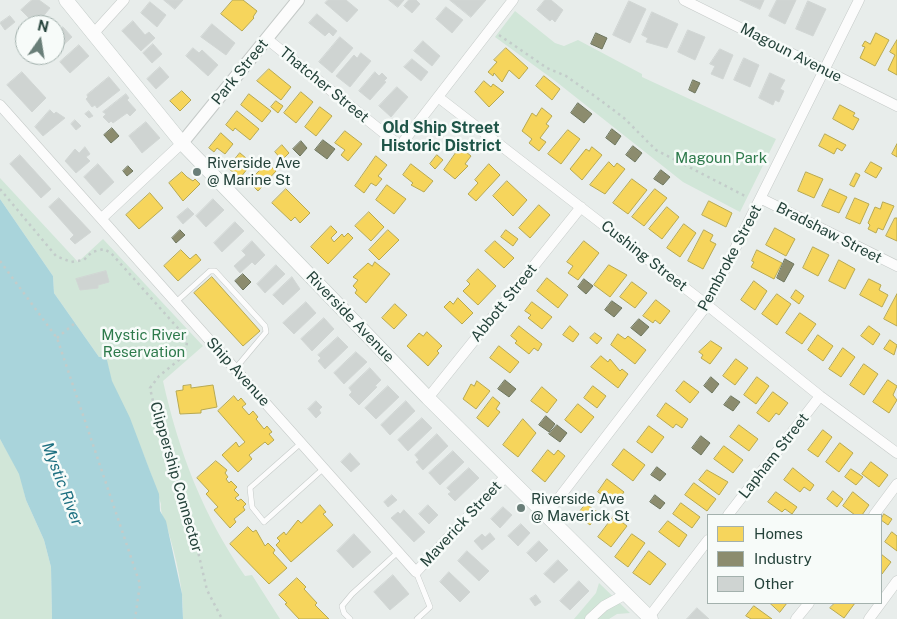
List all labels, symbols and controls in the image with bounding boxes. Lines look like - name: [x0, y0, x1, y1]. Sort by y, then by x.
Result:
- north arrow: [15, 15, 65, 65]
- text: N: [36, 17, 50, 35]
- street label: Magoun Avenue: [737, 20, 845, 86]
- street label: Park Street: [208, 35, 272, 109]
- street label: Thatcher Street: [276, 44, 372, 126]
- district label: Old Ship Street Historic District: [381, 118, 501, 156]
- park label: Magoun Park: [675, 149, 767, 167]
- place label: Riverside Ave @ Marine St: [207, 154, 301, 189]
- marker: Riverside Ave @ Marine St: [191, 166, 203, 178]
- street label: Bradshaw Street: [773, 199, 885, 267]
- street label: Pembroke Street: [694, 202, 766, 314]
- street label: Cushing Street: [597, 217, 691, 295]
- street label: Abbott Street: [467, 260, 541, 346]
- street label: Riverside Avenue: [302, 268, 398, 366]
- park label: Mystic River Reservation: [101, 326, 187, 361]
- street label: Ship Avenue: [202, 334, 274, 410]
- street label: Clippership Connector: [146, 400, 206, 554]
- street label: Lapham Street: [735, 410, 813, 502]
- water label: Mystic River: [37, 440, 87, 528]
- street label: Maverick Street: [417, 477, 505, 571]
- place label: Riverside Ave @ Maverick St: [531, 490, 630, 525]
- marker: Riverside Ave @ Maverick St: [515, 502, 527, 514]
- legend: [707, 514, 882, 604]
- text: Homes: [754, 525, 803, 542]
- text: Industry: [754, 550, 812, 567]
- text: Other: [754, 575, 794, 592]

